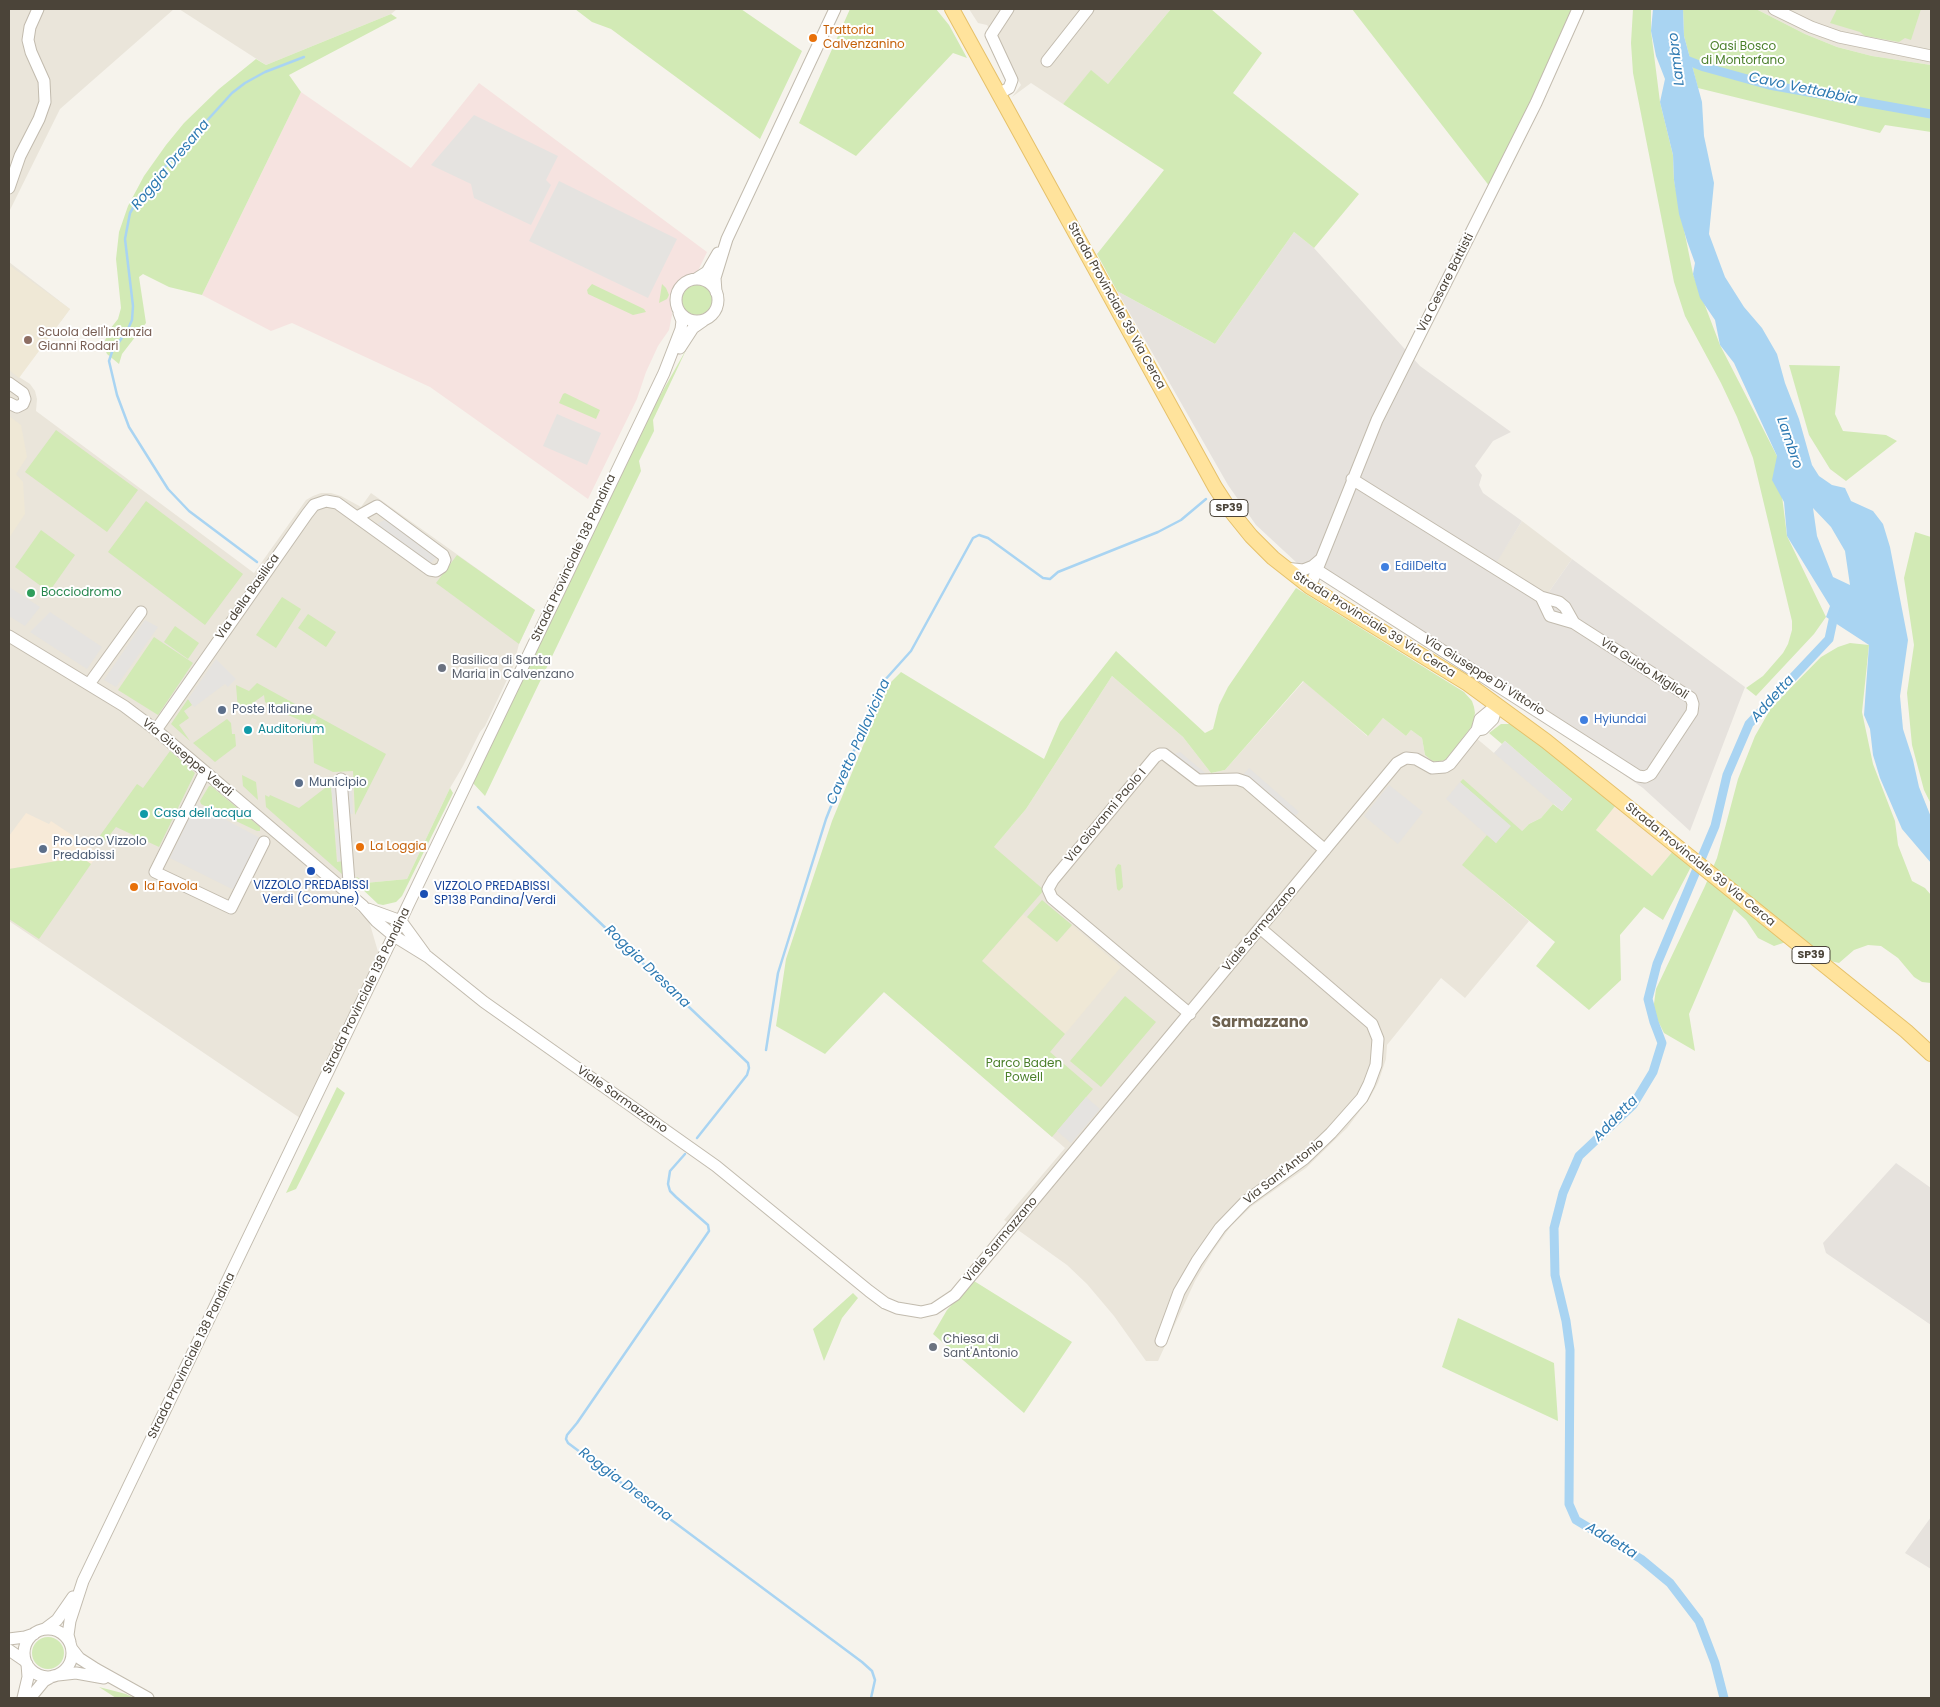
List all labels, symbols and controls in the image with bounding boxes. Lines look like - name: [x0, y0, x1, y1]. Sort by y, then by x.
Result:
- place label: Trattoria Calvenzanino: [823, 24, 905, 52]
- water label: Lambro: [1665, 31, 1689, 87]
- marker: Trattoria Calvenzanino: [807, 32, 819, 44]
- park label: Oasi Bosco di Montorfano: [1701, 40, 1785, 68]
- water label: Cavo Vettabbia: [1747, 69, 1859, 109]
- water label: Roggia Dresana: [128, 117, 214, 213]
- street label: Strada Provinciale 39 Via Cerca: [1064, 220, 1168, 392]
- street label: Via Cesare Battisti: [1415, 231, 1477, 335]
- place label: Scuola dell'Infanzia Gianni Rodari: [38, 326, 152, 354]
- marker: Scuola dell'Infanzia Gianni Rodari: [22, 334, 34, 346]
- water label: Lambro: [1772, 415, 1806, 471]
- street label: Strada Provinciale 138 Pandina: [529, 472, 619, 644]
- road number: SP39: [1210, 499, 1248, 516]
- street label: Via della Basilica: [213, 551, 283, 643]
- place label: EdilDelta: [1395, 560, 1447, 574]
- marker: EdilDelta: [1379, 561, 1391, 573]
- street label: Strada Provinciale 39 Via Cerca: [1290, 569, 1458, 681]
- place label: Bocciodromo: [41, 586, 122, 600]
- marker: Bocciodromo: [25, 587, 37, 599]
- street label: Via Giuseppe Di Vittorio: [1421, 633, 1547, 719]
- street label: Via Guido Miglioli: [1597, 635, 1691, 703]
- place label: Basilica di Santa Maria in Calvenzano: [452, 654, 574, 682]
- marker: Basilica di Santa Maria in Calvenzano: [436, 662, 448, 674]
- water label: Addetta: [1748, 672, 1798, 726]
- water label: Cavetto Pallavicina: [824, 677, 894, 807]
- place label: Poste Italiane: [232, 703, 312, 717]
- marker: Poste Italiane: [216, 704, 228, 716]
- place label: Hyiundai: [1594, 713, 1647, 727]
- marker: Hyiundai: [1578, 714, 1590, 726]
- street label: Via Giuseppe Verdi: [139, 716, 235, 800]
- place label: Auditorium: [258, 723, 324, 737]
- marker: Auditorium: [242, 724, 254, 736]
- street label: Via Giovanni Paolo I: [1062, 766, 1150, 866]
- place label: Municipio: [309, 776, 367, 790]
- marker: Municipio: [293, 777, 305, 789]
- street label: Strada Provinciale 39 Via Cerca: [1622, 800, 1778, 930]
- place label: Casa dell'acqua: [154, 807, 252, 821]
- marker: Casa dell'acqua: [138, 808, 150, 820]
- place label: Pro Loco Vizzolo Predabissi: [53, 835, 147, 863]
- place label: La Loggia: [370, 840, 427, 854]
- marker: La Loggia: [354, 841, 366, 853]
- marker: Pro Loco Vizzolo Predabissi: [37, 843, 49, 855]
- marker: VIZZOLO PREDABISSI Verdi (Comune): [305, 865, 317, 877]
- place label: VIZZOLO PREDABISSI Verdi (Comune): [253, 879, 369, 907]
- place label: la Favola: [144, 880, 198, 894]
- place label: VIZZOLO PREDABISSI SP138 Pandina/Verdi: [434, 880, 556, 908]
- marker: la Favola: [128, 881, 140, 893]
- street label: Viale Sarmazzano: [1220, 883, 1300, 975]
- marker: VIZZOLO PREDABISSI SP138 Pandina/Verdi: [418, 888, 430, 900]
- street label: Strada Provinciale 138 Pandina: [320, 906, 414, 1076]
- water label: Roggia Dresana: [601, 922, 693, 1012]
- road number: SP39: [1792, 946, 1830, 964]
- district label: Sarmazzano: [1212, 1014, 1308, 1032]
- park label: Parco Baden Powell: [986, 1057, 1062, 1085]
- street label: Viale Sarmazzano: [574, 1063, 670, 1137]
- water label: Addetta: [1590, 1093, 1642, 1145]
- street label: Via Sant'Antonio: [1241, 1136, 1327, 1208]
- street label: Viale Sarmazzano: [961, 1194, 1041, 1286]
- street label: Strada Provinciale 138 Pandina: [145, 1271, 239, 1441]
- place label: Chiesa di Sant'Antonio: [943, 1333, 1018, 1361]
- marker: Chiesa di Sant'Antonio: [927, 1341, 939, 1353]
- water label: Roggia Dresana: [575, 1444, 675, 1526]
- water label: Addetta: [1582, 1519, 1640, 1563]

